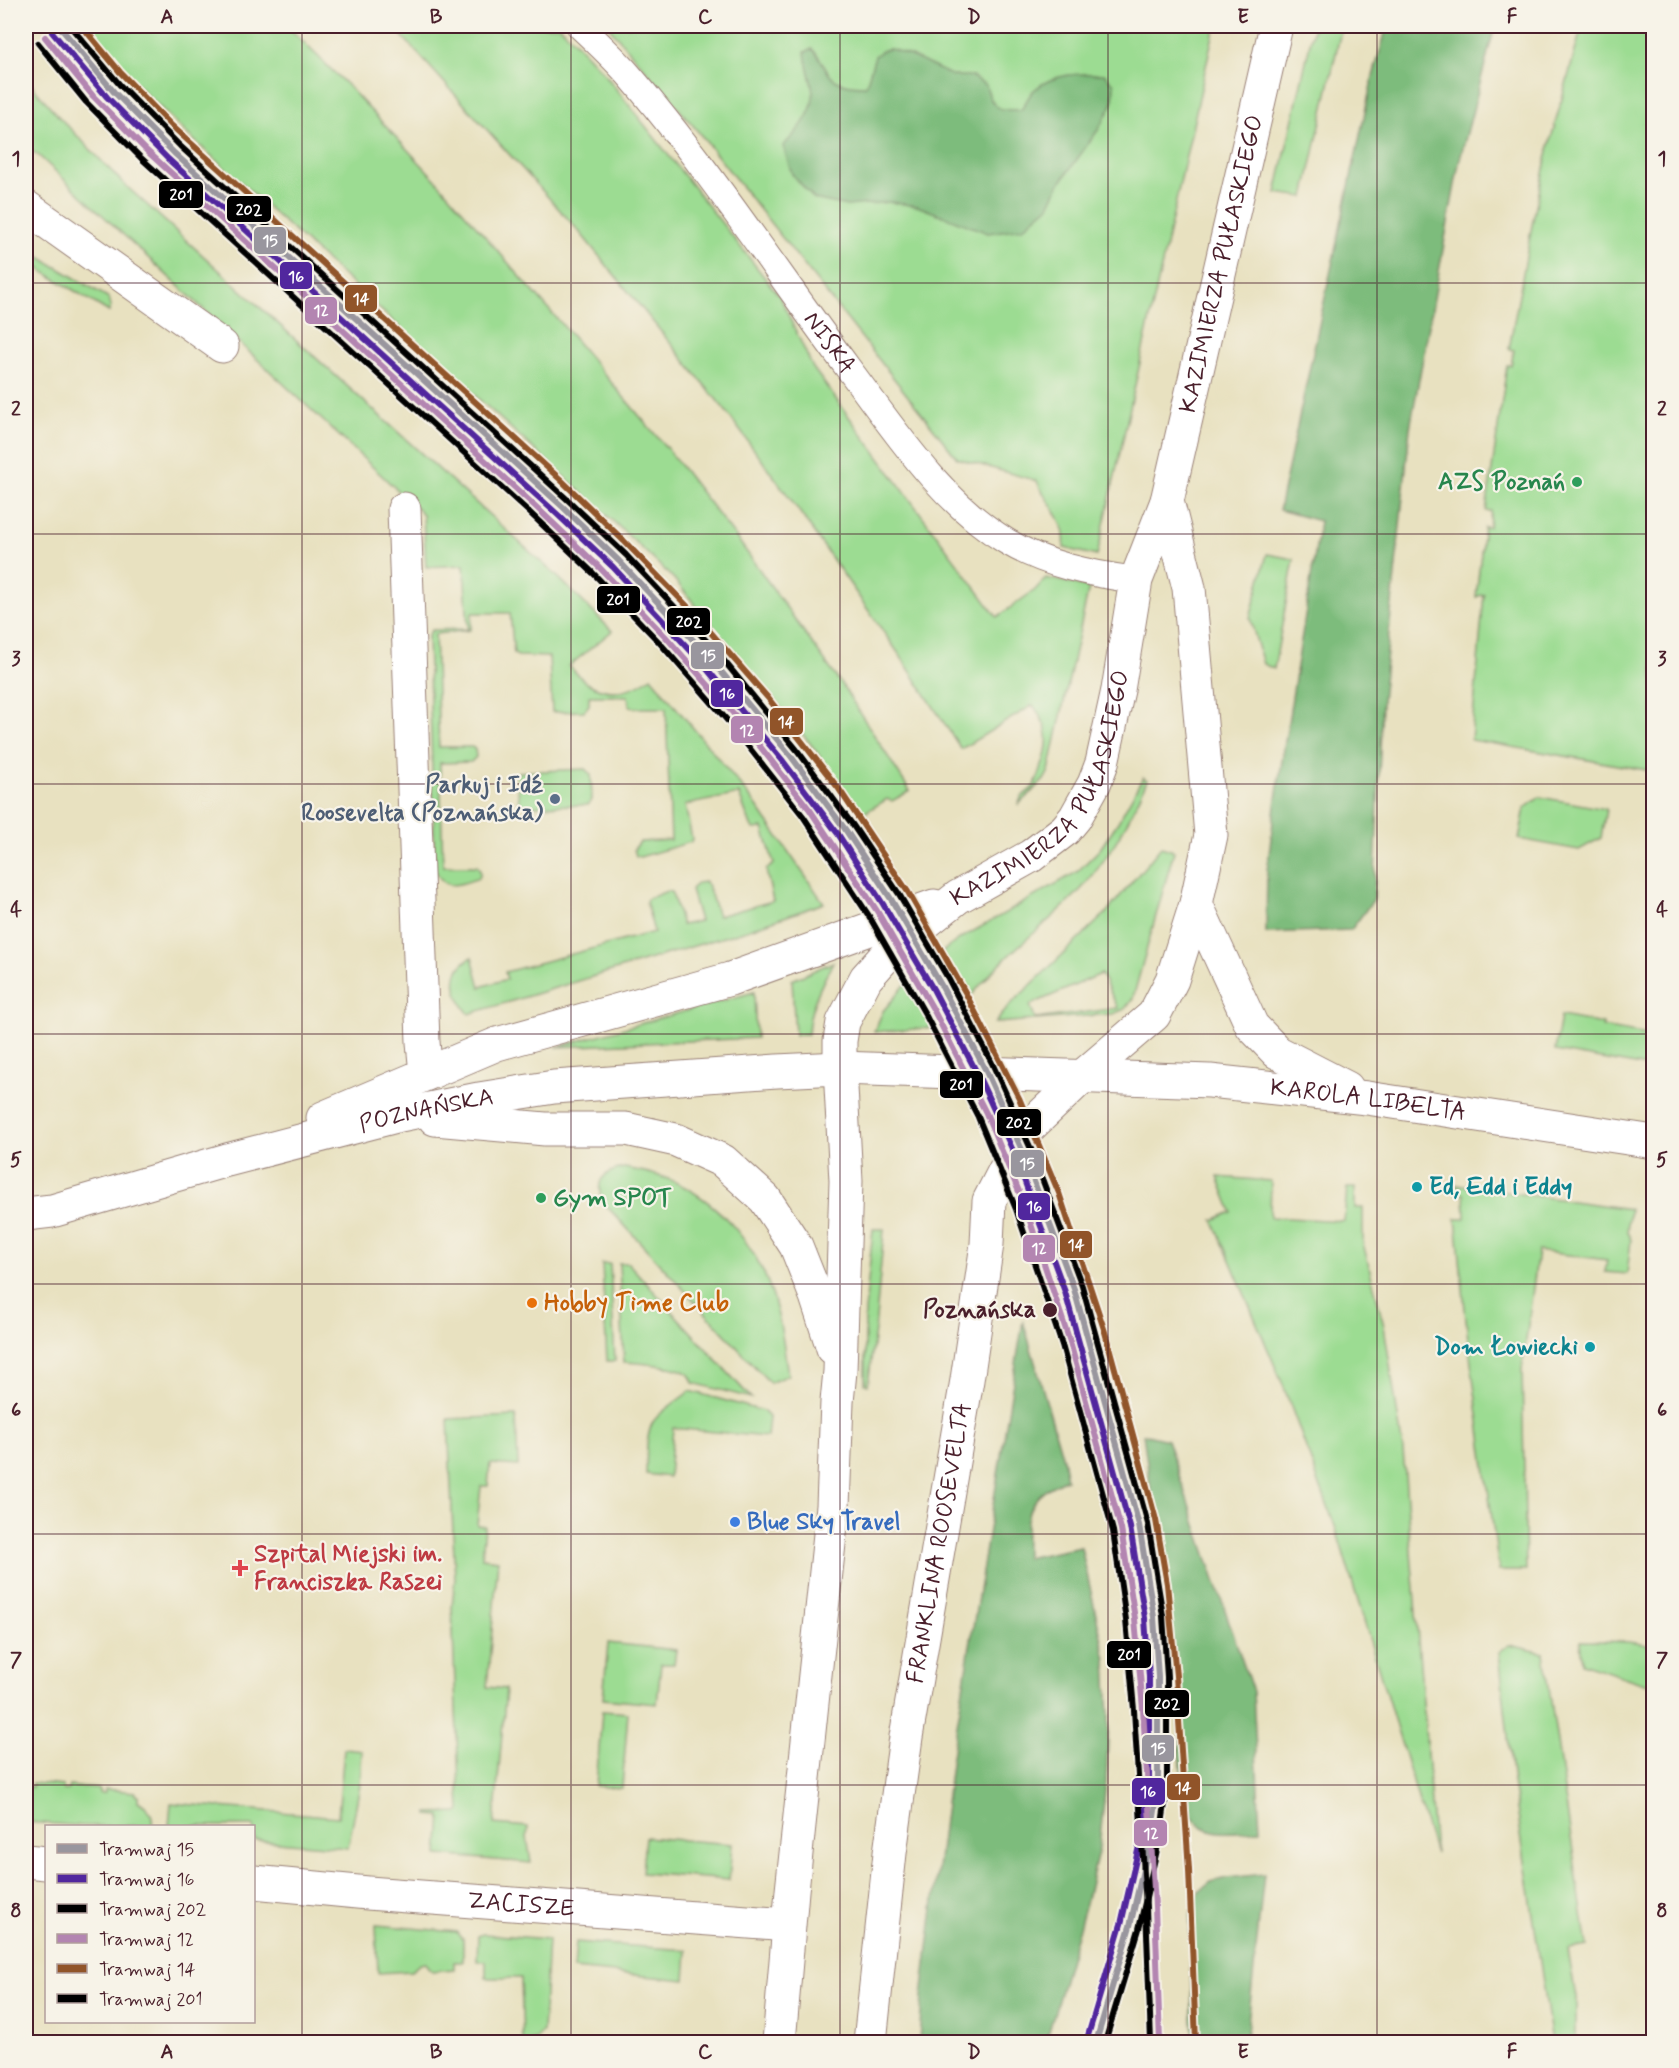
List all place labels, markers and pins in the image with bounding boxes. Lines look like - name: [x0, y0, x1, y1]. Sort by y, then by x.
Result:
- place label: AZS Poznań: [1438, 467, 1565, 498]
- marker: AZS Poznań: [1570, 475, 1584, 489]
- place label: Parkuj i Idź Roosevelta (Poznańska): [301, 770, 543, 829]
- marker: Parkuj i Idź Roosevelta (Poznańska): [548, 792, 562, 806]
- place label: Ed, Edd i Eddy: [1429, 1172, 1572, 1203]
- marker: Ed, Edd i Eddy: [1410, 1180, 1424, 1194]
- place label: Gym SPOT: [553, 1183, 672, 1214]
- marker: Gym SPOT: [534, 1191, 548, 1205]
- place label: Hobby Time Club: [544, 1288, 729, 1319]
- place label: Poznańska: [923, 1295, 1036, 1326]
- marker: Hobby Time Club: [525, 1296, 539, 1310]
- marker: Poznańska: [1041, 1301, 1059, 1319]
- place label: Dom Łowiecki: [1434, 1332, 1579, 1363]
- marker: Dom Łowiecki: [1583, 1340, 1597, 1354]
- place label: Blue Sky Travel: [747, 1507, 900, 1538]
- marker: Blue Sky Travel: [728, 1515, 742, 1529]
- place label: Szpital Miejski im. Franciszka Raszei: [254, 1539, 443, 1598]
- marker: Szpital Miejski im. Franciszka Raszei: [231, 1559, 249, 1577]

